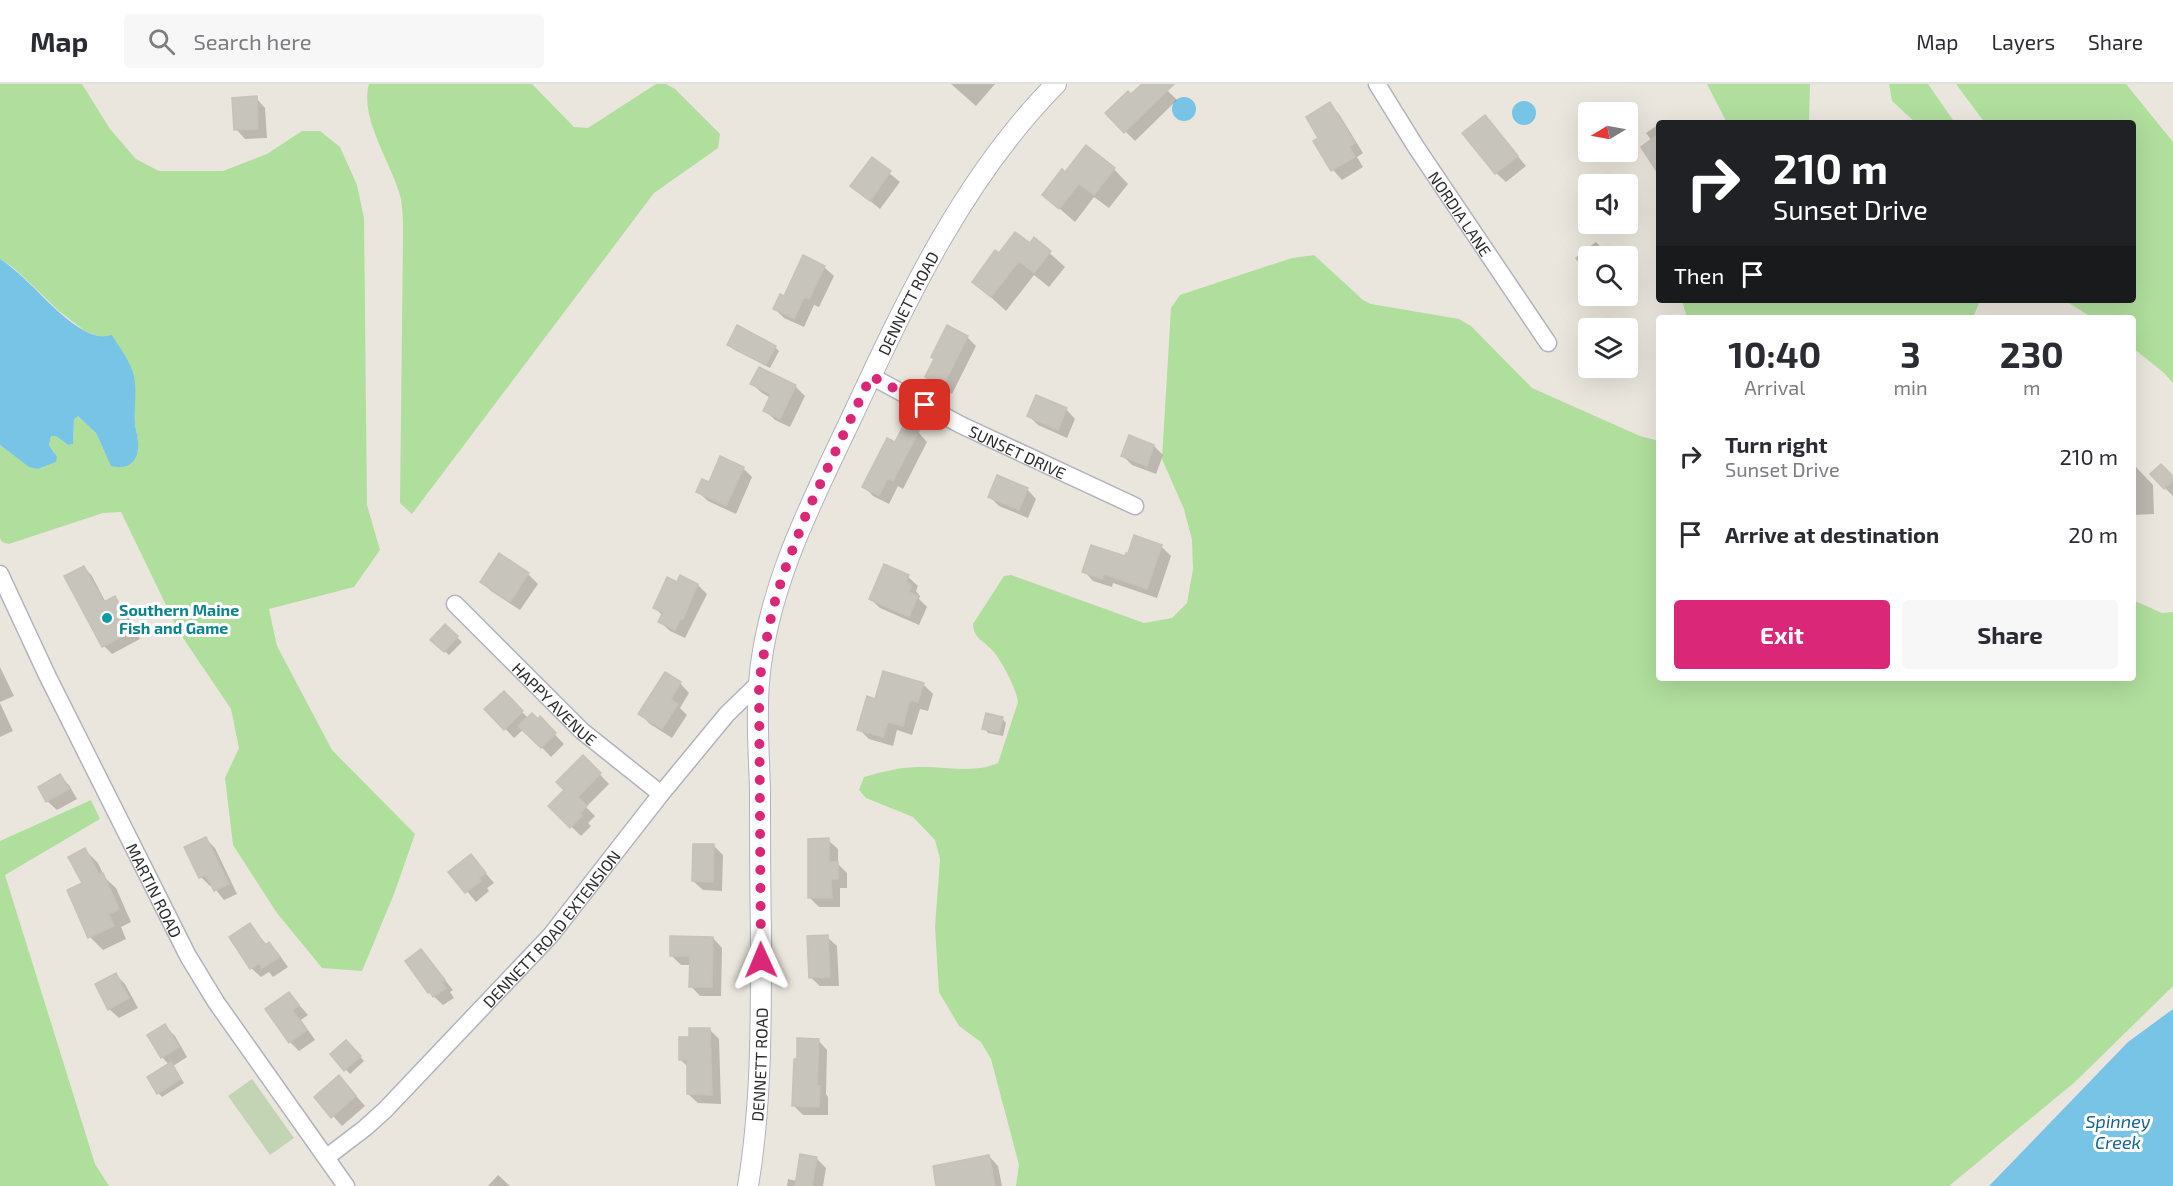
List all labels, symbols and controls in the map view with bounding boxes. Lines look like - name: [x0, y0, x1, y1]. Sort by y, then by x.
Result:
- search box: [124, 14, 544, 68]
- text: Map: [30, 24, 88, 58]
- icon: search: [145, 25, 178, 58]
- text: Search here: [193, 28, 312, 54]
- text: Map: [1916, 29, 1958, 54]
- text: Layers: [1991, 29, 2055, 54]
- text: Share: [2088, 29, 2143, 54]
- north arrow: [1578, 102, 1638, 162]
- map controls: [1578, 102, 1638, 378]
- text: 210 m: [1773, 142, 1888, 192]
- icon: right: [1674, 144, 1752, 222]
- street label: NORDIA LANE: [1425, 167, 1496, 259]
- button: sound: [1578, 174, 1638, 234]
- text: Sunset Drive: [1773, 193, 1928, 225]
- button: search: [1578, 246, 1638, 306]
- street label: DENNETT ROAD: [873, 248, 942, 358]
- icon: arrive: [1736, 258, 1769, 291]
- text: Then: [1674, 262, 1724, 288]
- button: layers: [1578, 318, 1638, 378]
- text: 10:40: [1728, 332, 1821, 375]
- text: 3: [1900, 332, 1921, 375]
- text: 230: [2000, 332, 2064, 375]
- text: Arrival: [1744, 375, 1805, 399]
- text: min: [1893, 375, 1928, 399]
- text: m: [2023, 375, 2041, 399]
- pin: [899, 379, 950, 430]
- icon: arrive: [908, 388, 941, 421]
- street label: SUNSET DRIVE: [966, 421, 1069, 482]
- text: Turn right: [1725, 431, 1827, 457]
- icon: right: [1674, 440, 1707, 473]
- text: 210 m: [2059, 443, 2118, 469]
- text: Sunset Drive: [1725, 457, 1840, 481]
- icon: arrive: [1674, 518, 1707, 551]
- text: Arrive at destination: [1725, 521, 1939, 547]
- text: 20 m: [2068, 521, 2118, 547]
- place label: Southern Maine Fish and Game: [119, 600, 239, 637]
- button: Exit: [1674, 600, 1890, 669]
- button: Share: [1902, 600, 2118, 669]
- marker: Southern Maine Fish and Game: [100, 611, 114, 625]
- street label: HAPPY AVENUE: [509, 658, 601, 749]
- street label: MARTIN ROAD: [123, 840, 187, 940]
- street label: DENNETT ROAD EXTENSION: [478, 846, 623, 1011]
- position arrow: [729, 928, 793, 992]
- street label: DENNETT ROAD: [747, 1008, 770, 1122]
- water label: Spinney Creek: [2085, 1110, 2151, 1153]

